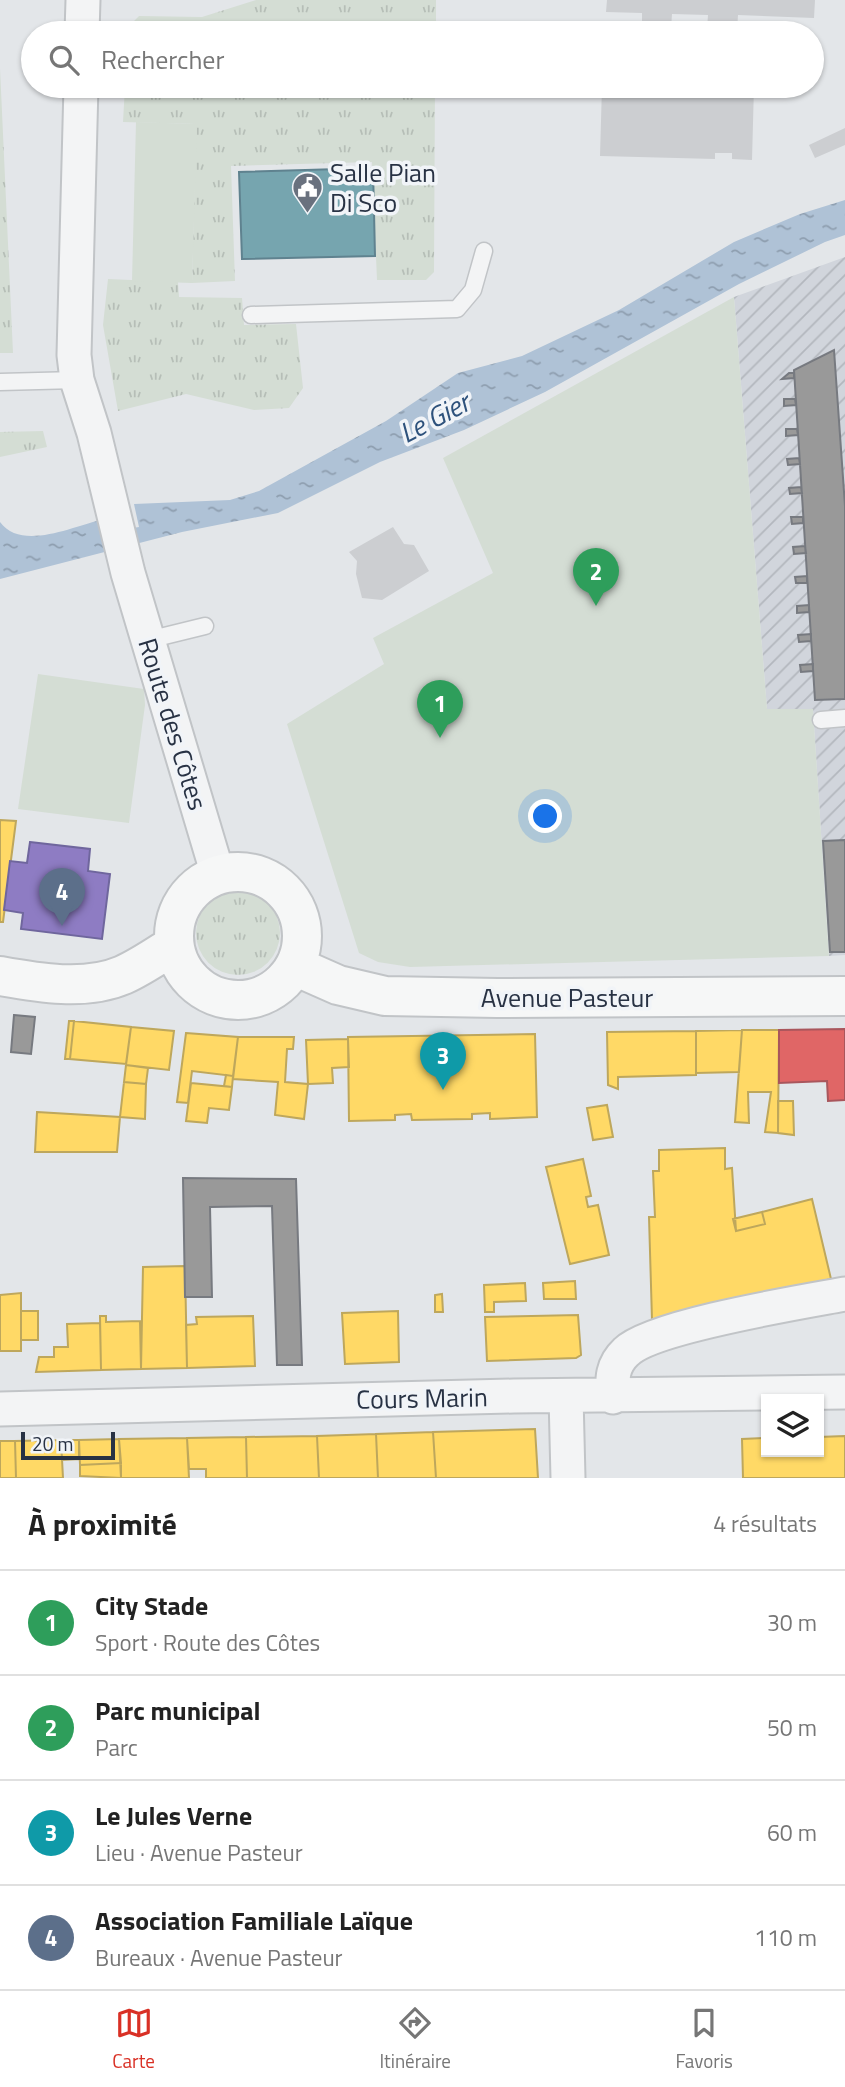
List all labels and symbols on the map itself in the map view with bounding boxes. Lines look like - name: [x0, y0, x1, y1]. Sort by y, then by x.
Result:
- place label: Salle Pian Di Sco: [330, 153, 436, 222]
- public building icon: Salle Pian Di Sco: [290, 170, 324, 214]
- water label: Le Gier: [391, 379, 480, 453]
- pin: 2: [573, 548, 619, 606]
- street label: Route des Côtes: [128, 633, 218, 815]
- pin: 1: [417, 680, 463, 738]
- your location: [528, 799, 562, 833]
- pin: 4: [39, 868, 85, 926]
- street label: Avenue Pasteur: [481, 978, 653, 1017]
- pin: 3: [420, 1032, 466, 1090]
- street label: Cours Marin: [356, 1377, 488, 1419]
- scale bar: [21, 1429, 116, 1461]

